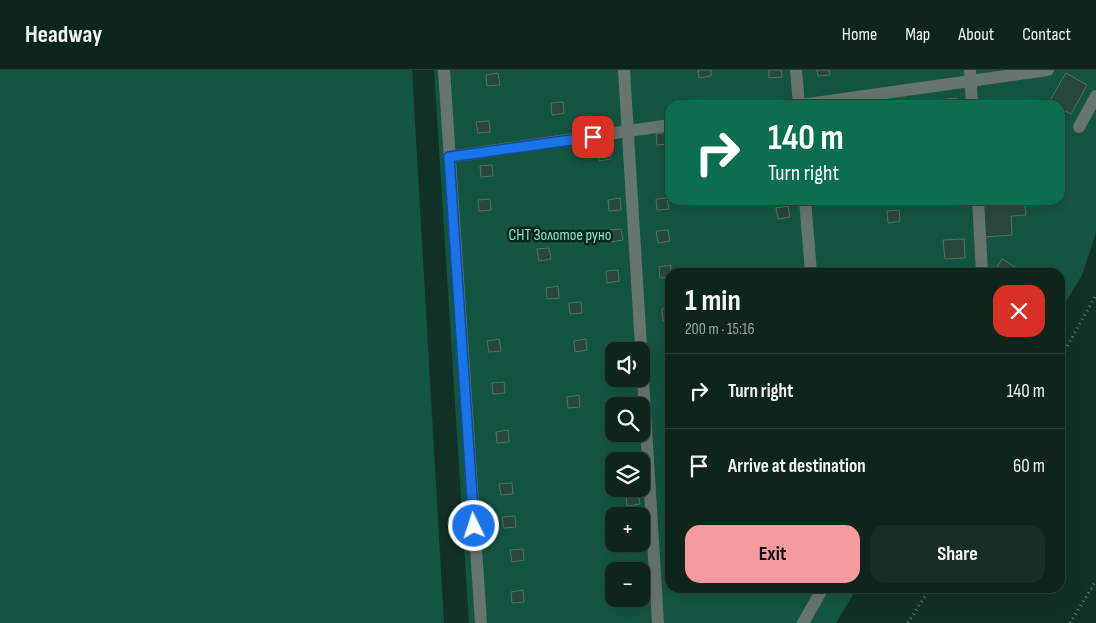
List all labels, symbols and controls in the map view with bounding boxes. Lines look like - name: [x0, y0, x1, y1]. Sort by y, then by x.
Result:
- text: Headway: [25, 20, 102, 49]
- text: Home: [842, 24, 877, 45]
- text: Map: [905, 24, 930, 45]
- text: About: [958, 24, 994, 45]
- text: Contact: [1022, 24, 1071, 45]
- pin: [572, 116, 614, 158]
- text: 140 m: [768, 117, 844, 160]
- icon: right: [685, 120, 750, 185]
- icon: arrive: [579, 123, 607, 151]
- text: Turn right: [768, 160, 839, 187]
- park label: СНТ Золотое руно: [509, 226, 611, 245]
- text: 1 min: [685, 283, 741, 319]
- button: close: [993, 285, 1045, 337]
- text: 200 m · 15:16: [685, 320, 755, 339]
- map controls: [605, 342, 650, 607]
- button: sound: [605, 342, 650, 387]
- icon: right: [685, 377, 713, 405]
- text: Turn right: [728, 380, 793, 403]
- text: 140 m: [1007, 380, 1045, 403]
- button: search: [605, 397, 650, 442]
- button: layers: [605, 452, 650, 497]
- icon: arrive: [685, 452, 713, 480]
- text: Arrive at destination: [728, 455, 866, 478]
- text: 60 m: [1013, 455, 1045, 478]
- position arrow: [447, 499, 499, 551]
- button: +: [605, 507, 650, 552]
- button: Exit: [685, 525, 860, 583]
- button: Share: [870, 525, 1045, 583]
- button: −: [605, 562, 650, 607]

